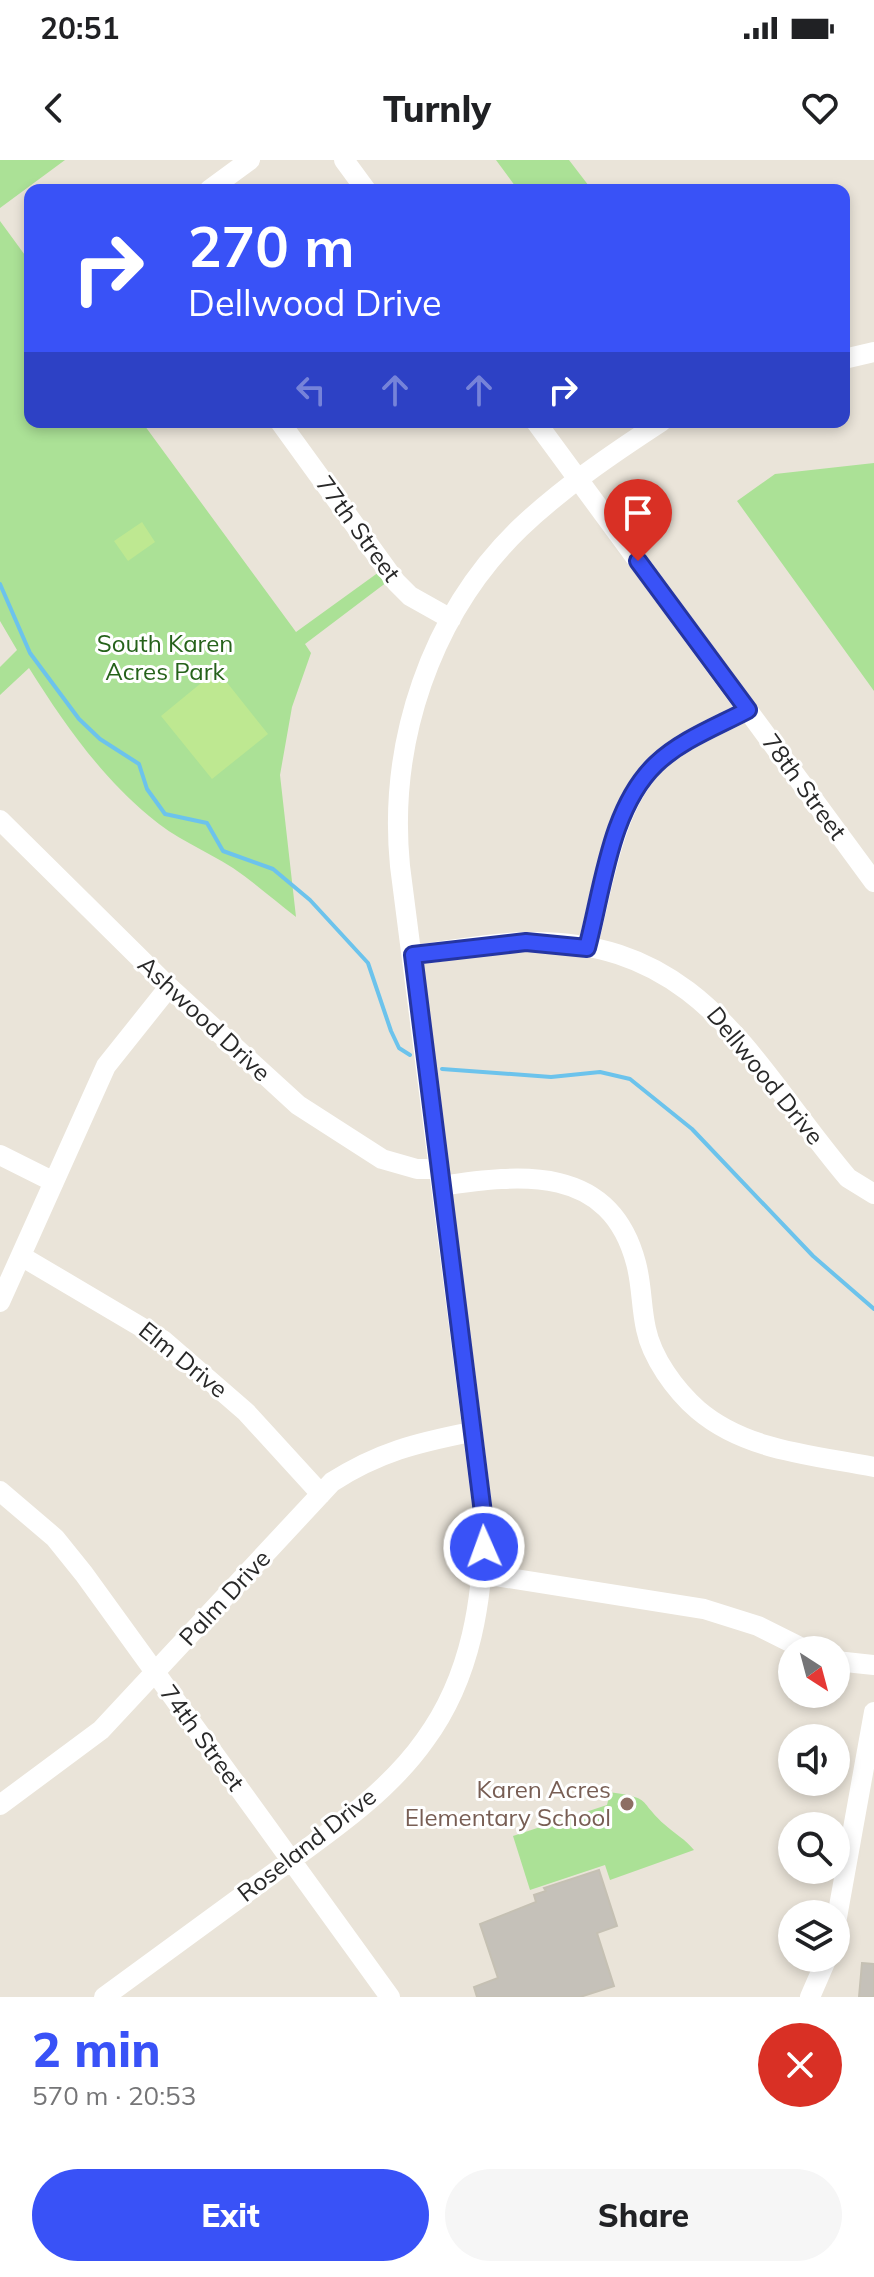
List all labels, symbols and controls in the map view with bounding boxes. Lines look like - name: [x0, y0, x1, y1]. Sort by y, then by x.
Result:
- text: 20:51: [40, 9, 119, 47]
- icon: back: [32, 86, 76, 130]
- text: Turnly: [383, 86, 491, 131]
- icon: heart: [798, 86, 842, 130]
- text: 270 m: [188, 211, 355, 281]
- icon: right: [56, 216, 160, 320]
- text: Dellwood Drive: [188, 280, 442, 325]
- icon: left: [289, 368, 333, 412]
- icon: ahead: [373, 368, 417, 412]
- icon: ahead: [457, 368, 501, 412]
- icon: right: [541, 368, 585, 412]
- street label: 77th Street: [310, 469, 407, 587]
- pin: [604, 479, 672, 561]
- icon: arrive: [616, 491, 660, 535]
- park label: South Karen Acres Park: [97, 628, 233, 686]
- street label: 78th Street: [756, 727, 853, 845]
- street label: Ashwood Drive: [132, 949, 277, 1087]
- street label: Dellwood Drive: [701, 1000, 831, 1151]
- street label: Elm Drive: [133, 1314, 234, 1404]
- position arrow: [442, 1505, 526, 1589]
- street label: Palm Drive: [172, 1543, 276, 1652]
- north arrow: [778, 1636, 850, 1708]
- map controls: [778, 1636, 850, 1972]
- street label: 74th Street: [154, 1678, 251, 1796]
- button: sound: [778, 1724, 850, 1796]
- place label: Karen Acres Elementary School: [405, 1774, 611, 1832]
- street label: Roseland Drive: [231, 1781, 382, 1908]
- marker: Karen Acres Elementary School: [618, 1795, 636, 1813]
- button: search: [778, 1812, 850, 1884]
- button: layers: [778, 1900, 850, 1972]
- text: 2 min: [32, 2019, 161, 2079]
- button: close: [758, 2023, 842, 2107]
- text: 570 m · 20:53: [32, 2079, 196, 2112]
- button: Exit: [32, 2169, 429, 2261]
- button: Share: [445, 2169, 842, 2261]

